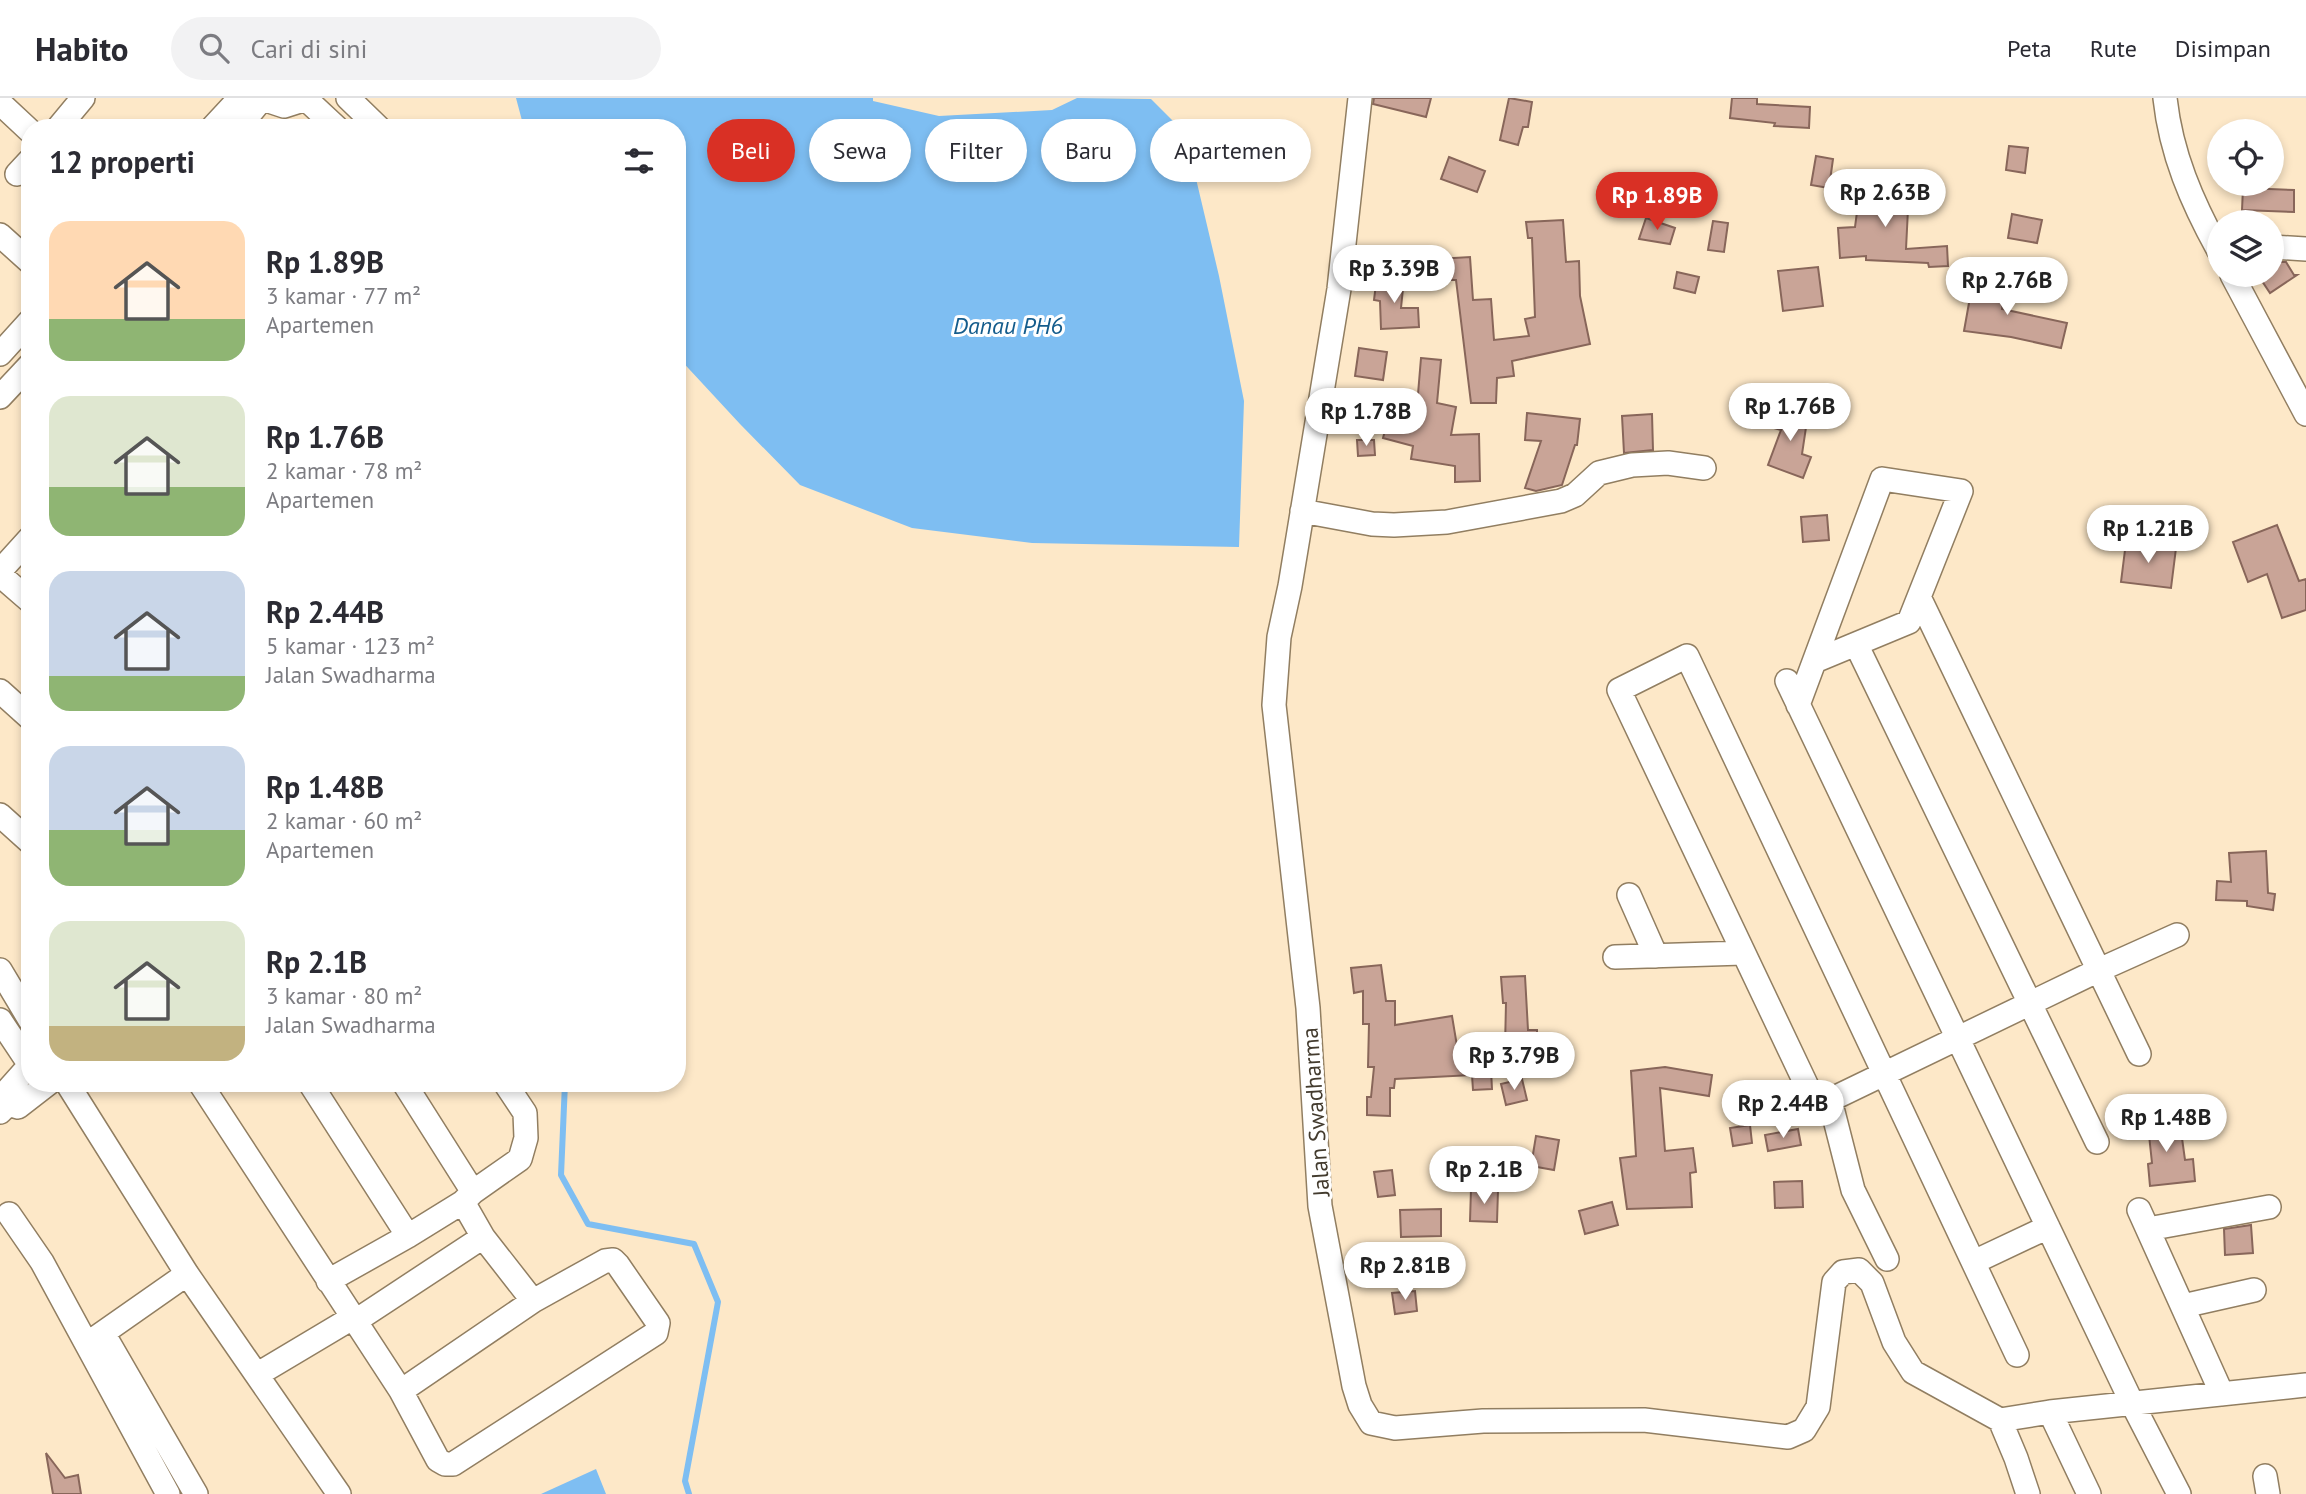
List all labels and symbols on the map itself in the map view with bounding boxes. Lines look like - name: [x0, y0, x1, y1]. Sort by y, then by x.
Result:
- pin: Rp 2.63B: [1813, 170, 1957, 229]
- pin: Rp 1.89B: [1585, 172, 1729, 232]
- pin: Rp 3.39B: [1322, 246, 1466, 305]
- pin: Rp 2.76B: [1935, 258, 2079, 317]
- water label: Danau PH6: [953, 310, 1063, 341]
- pin: Rp 1.76B: [1718, 384, 1862, 443]
- pin: Rp 1.78B: [1294, 388, 1438, 448]
- pin: Rp 1.21B: [2076, 505, 2220, 565]
- street label: Jalan Swadharma: [1295, 1026, 1335, 1199]
- pin: Rp 3.79B: [1442, 1032, 1586, 1092]
- pin: Rp 2.44B: [1711, 1080, 1855, 1140]
- pin: Rp 1.48B: [2094, 1094, 2238, 1154]
- pin: Rp 2.1B: [1419, 1146, 1549, 1206]
- pin: Rp 2.81B: [1333, 1242, 1477, 1302]

